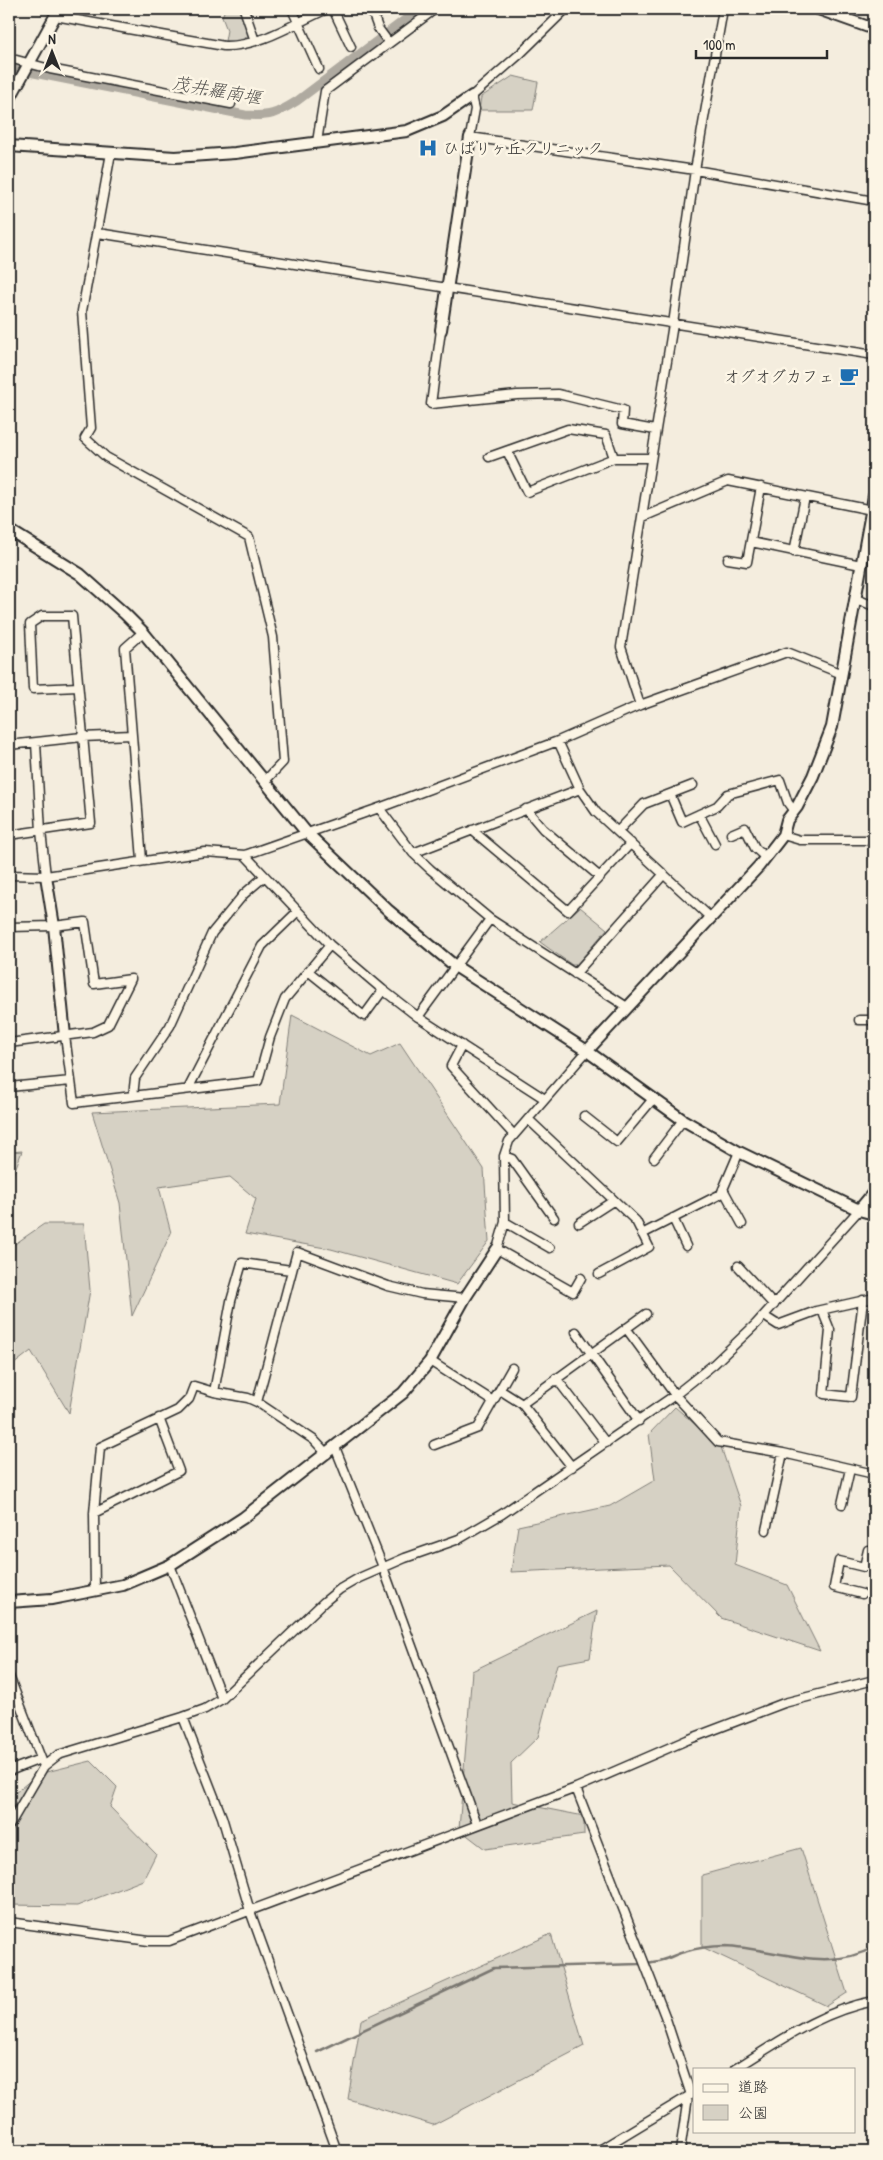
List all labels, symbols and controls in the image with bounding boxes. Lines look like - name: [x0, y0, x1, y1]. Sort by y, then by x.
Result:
- north arrow: [28, 28, 78, 78]
- scale bar: [696, 28, 827, 60]
- text: N: [48, 29, 56, 48]
- text: 100 m: [703, 34, 736, 55]
- water label: 茂井羅南堰: [171, 70, 265, 110]
- hospital icon: ひばりヶ丘クリニック: [417, 137, 439, 159]
- place label: ひばりヶ丘クリニック: [443, 137, 603, 159]
- place label: オグオグカフェ: [724, 365, 834, 387]
- cafe icon: オグオグカフェ: [838, 365, 860, 387]
- legend: [693, 2068, 856, 2132]
- text: 道路: [738, 2076, 768, 2097]
- text: 公園: [738, 2102, 768, 2123]

